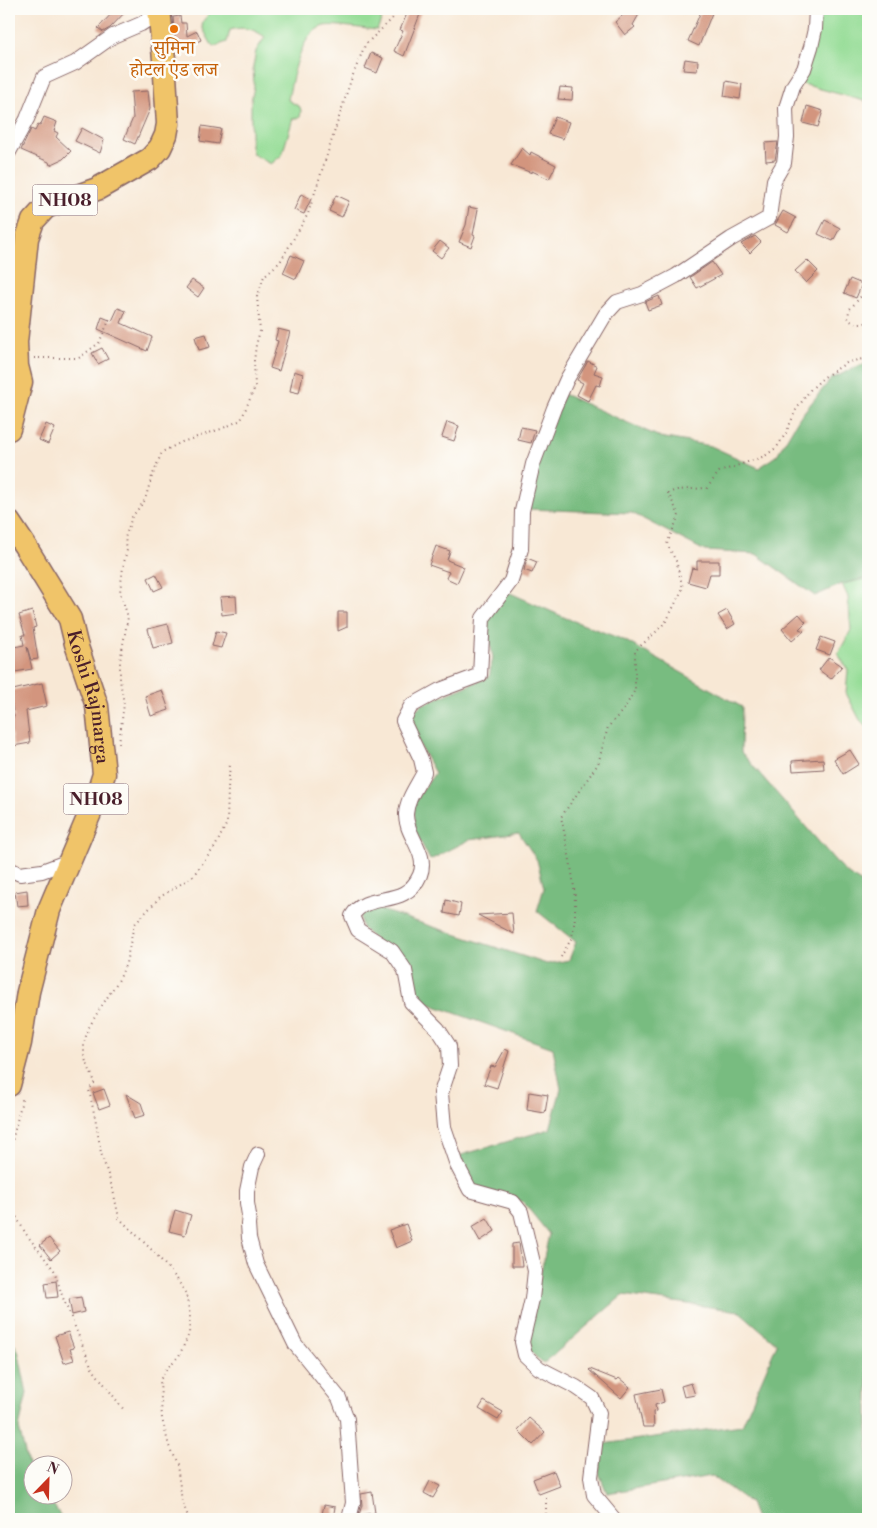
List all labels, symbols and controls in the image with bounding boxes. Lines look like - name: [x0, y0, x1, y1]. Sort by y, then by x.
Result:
- marker: सुमिना होटल एंड लज: [168, 23, 180, 35]
- place label: सुमिना होटल एंड लज: [129, 36, 219, 82]
- road number: NH08: [32, 184, 98, 216]
- street label: Koshi Rajmarga: [61, 628, 115, 765]
- road number: NH08: [64, 784, 128, 814]
- north arrow: [22, 1456, 72, 1506]
- text: N: [44, 1459, 61, 1479]

